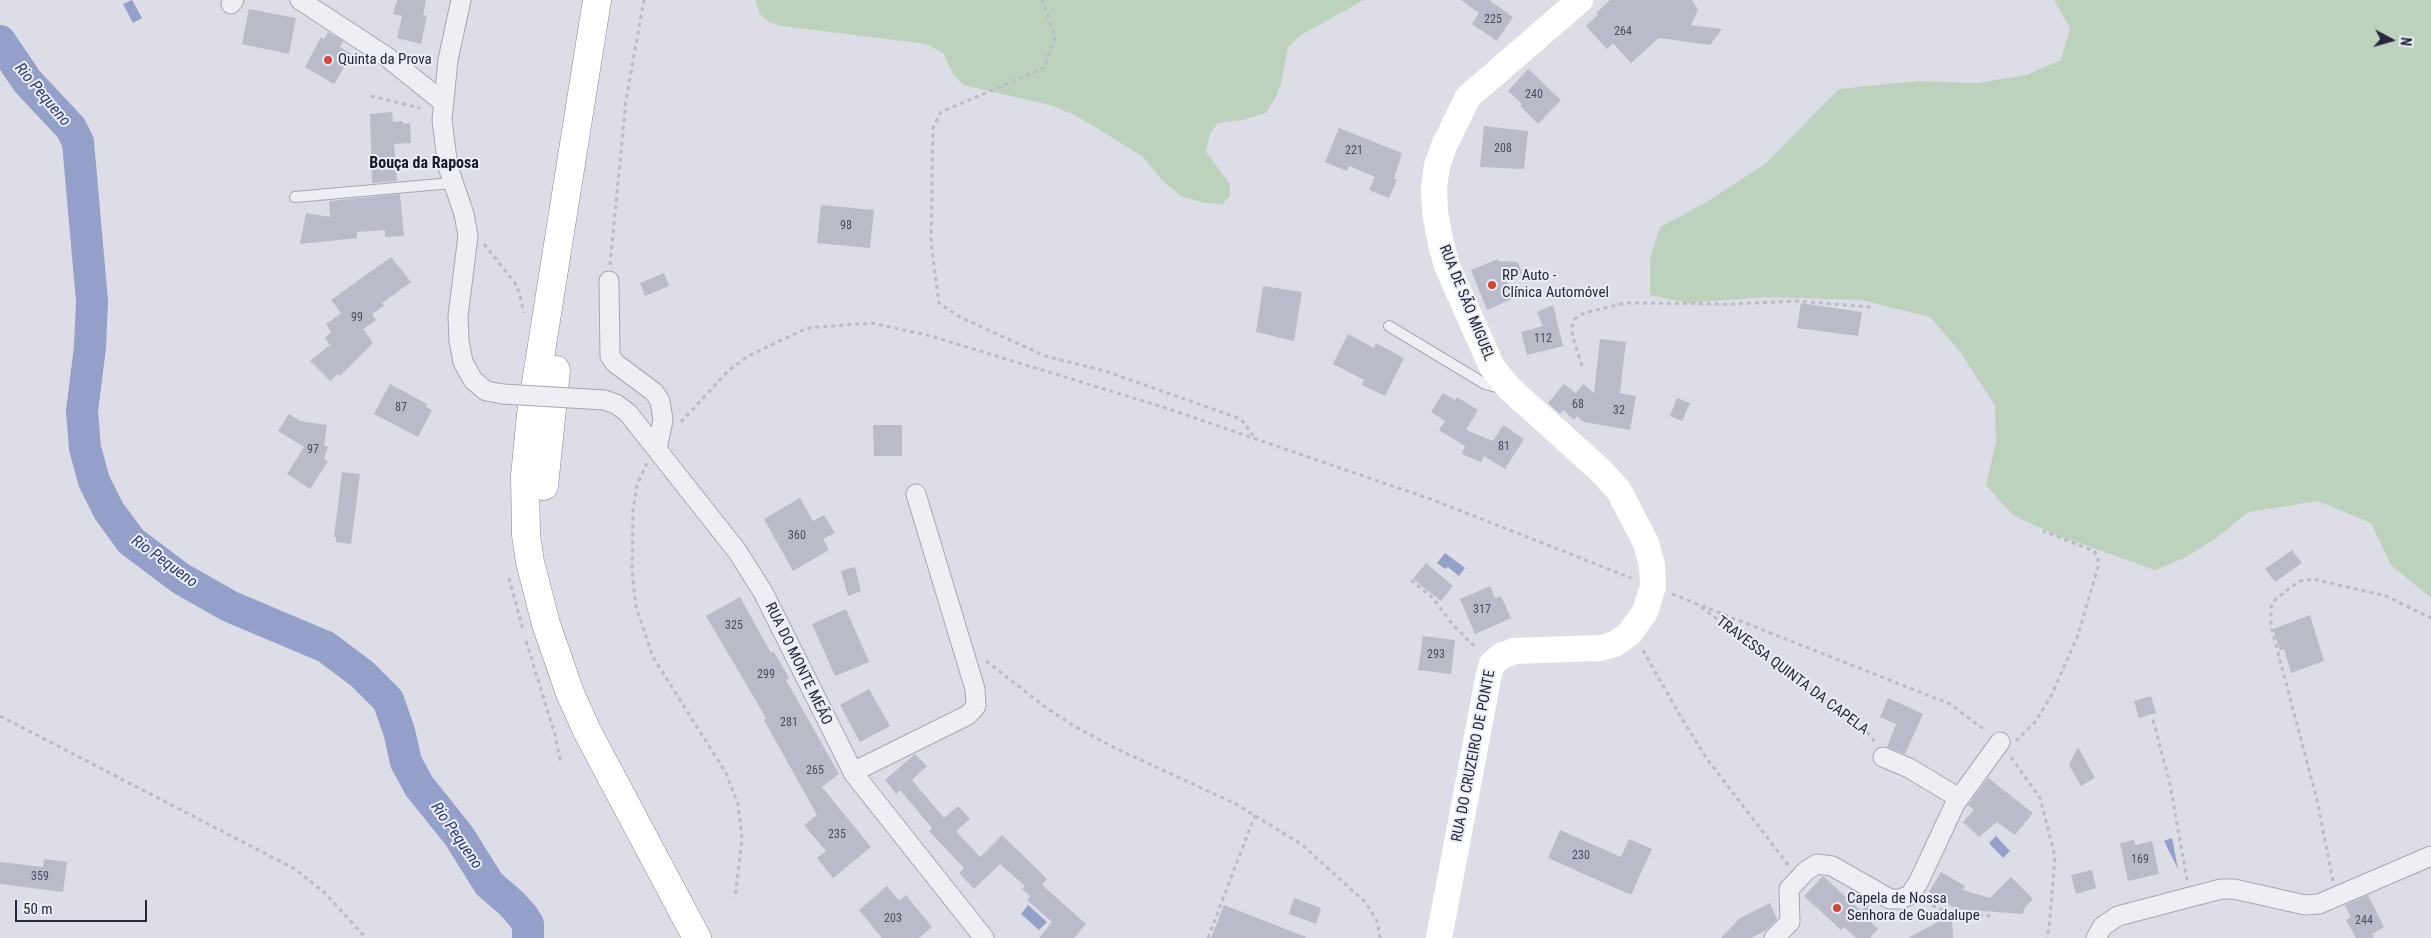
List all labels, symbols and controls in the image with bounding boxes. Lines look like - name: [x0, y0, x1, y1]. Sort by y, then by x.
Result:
- house number: 225: [1484, 13, 1502, 27]
- north arrow: [2366, 15, 2416, 65]
- house number: 264: [1614, 25, 1632, 39]
- text: N: [2398, 36, 2414, 47]
- place label: Quinta da Prova: [338, 51, 432, 69]
- marker: Quinta da Prova: [322, 54, 334, 66]
- water label: Rio Pequeno: [10, 59, 74, 131]
- house number: 240: [1525, 88, 1543, 102]
- house number: 208: [1494, 142, 1512, 156]
- house number: 221: [1345, 144, 1363, 158]
- district label: Bouça da Raposa: [369, 154, 479, 174]
- house number: 98: [840, 219, 852, 233]
- street label: RUA DE SÃO MIGUEL: [1435, 242, 1497, 364]
- place label: RP Auto - Clínica Automóvel: [1502, 267, 1609, 302]
- marker: RP Auto - Clínica Automóvel: [1486, 279, 1498, 291]
- house number: 99: [351, 311, 363, 325]
- house number: 112: [1534, 332, 1552, 346]
- house number: 68: [1572, 398, 1584, 412]
- house number: 87: [395, 401, 407, 415]
- house number: 32: [1613, 404, 1625, 418]
- house number: 81: [1498, 440, 1510, 454]
- house number: 97: [307, 443, 319, 457]
- house number: 360: [788, 529, 806, 543]
- water label: Rio Pequeno: [127, 532, 201, 592]
- street label: RUA DO MONTE MEÃO: [761, 600, 835, 728]
- house number: 317: [1473, 603, 1491, 617]
- street label: TRAVESSA QUINTA DA CAPELA: [1712, 613, 1872, 739]
- house number: 325: [725, 619, 743, 633]
- house number: 293: [1427, 648, 1445, 662]
- house number: 299: [757, 668, 775, 682]
- street label: RUA DO CRUZEIRO DE PONTE: [1448, 668, 1500, 844]
- house number: 281: [780, 716, 798, 730]
- house number: 265: [806, 764, 824, 778]
- water label: Rio Pequeno: [426, 799, 486, 873]
- house number: 235: [828, 828, 846, 842]
- house number: 230: [1572, 849, 1590, 863]
- house number: 169: [2131, 853, 2149, 867]
- house number: 359: [31, 870, 49, 884]
- scale bar: [18, 890, 150, 922]
- place label: Capela de Nossa Senhora de Guadalupe: [1847, 890, 1980, 925]
- text: 50 m: [23, 900, 53, 918]
- marker: Capela de Nossa Senhora de Guadalupe: [1831, 902, 1843, 914]
- house number: 203: [884, 912, 902, 926]
- house number: 244: [2355, 914, 2373, 928]

